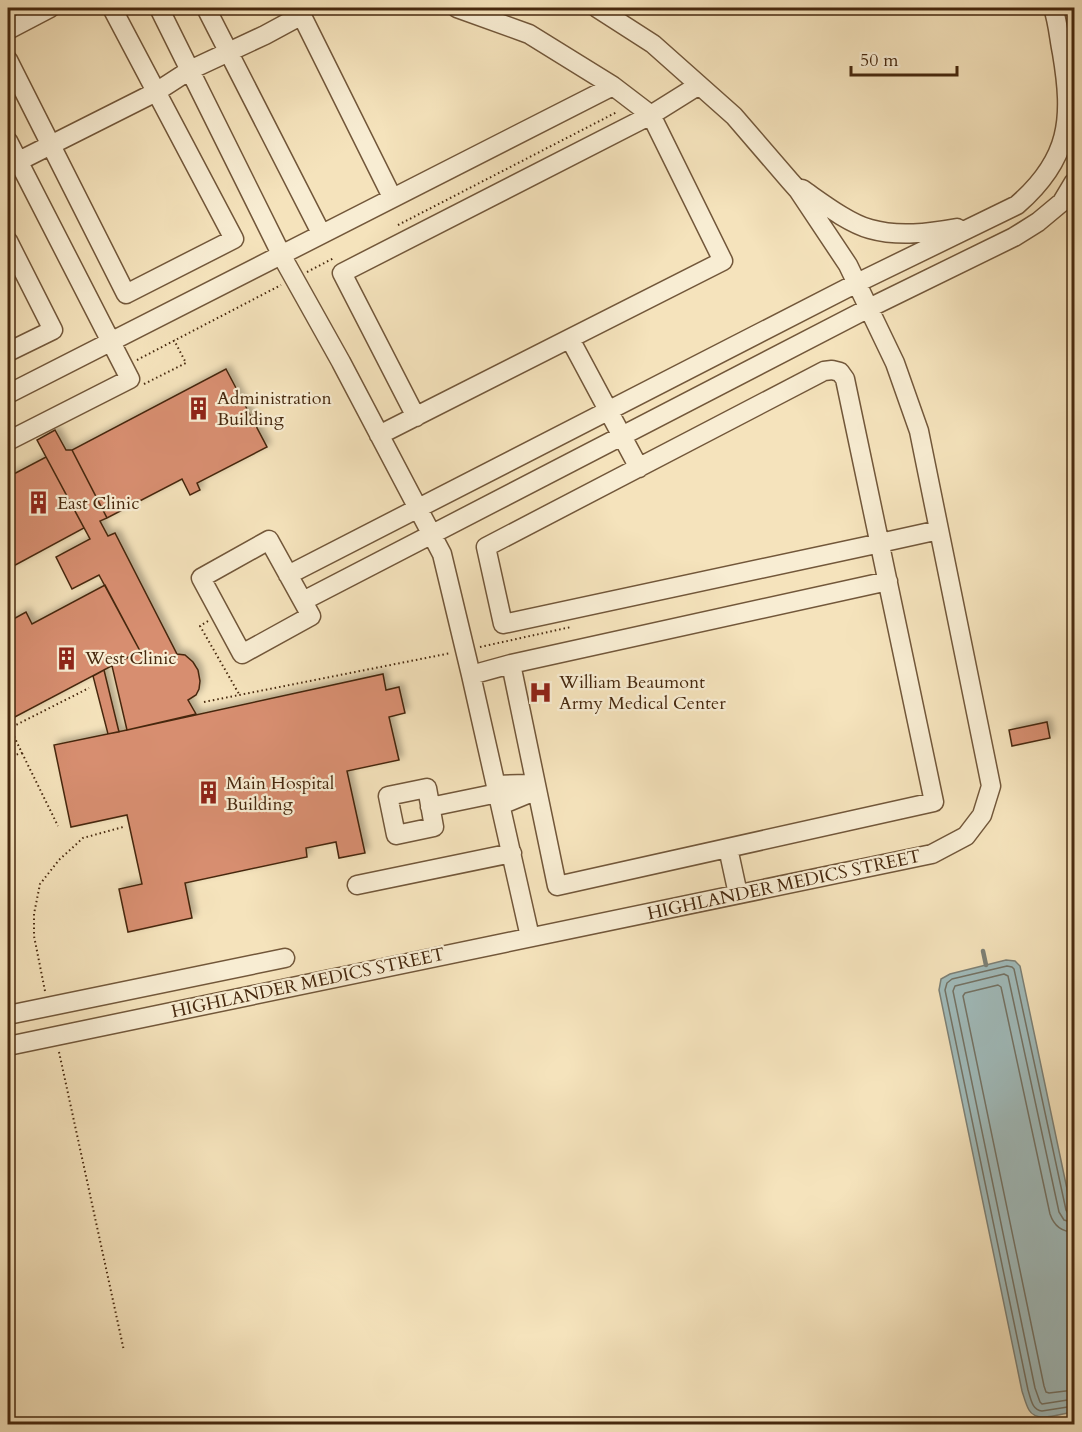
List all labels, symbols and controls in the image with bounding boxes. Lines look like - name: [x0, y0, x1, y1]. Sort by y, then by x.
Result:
- scale bar: [851, 39, 958, 77]
- text: 50 m: [860, 48, 899, 73]
- place label: Administration Building: [217, 386, 332, 432]
- building icon: Administration Building: [186, 395, 212, 421]
- building icon: East Clinic: [26, 490, 52, 516]
- place label: East Clinic: [57, 491, 139, 516]
- building icon: West Clinic: [54, 645, 80, 671]
- place label: West Clinic: [84, 646, 177, 671]
- place label: William Beaumont Army Medical Center: [558, 670, 726, 716]
- hospital icon: William Beaumont Army Medical Center: [528, 679, 554, 705]
- place label: Main Hospital Building: [226, 771, 335, 817]
- building icon: Main Hospital Building: [195, 780, 221, 806]
- street label: HIGHLANDER MEDICS STREET: [645, 844, 923, 926]
- street label: HIGHLANDER MEDICS STREET: [169, 942, 447, 1024]

